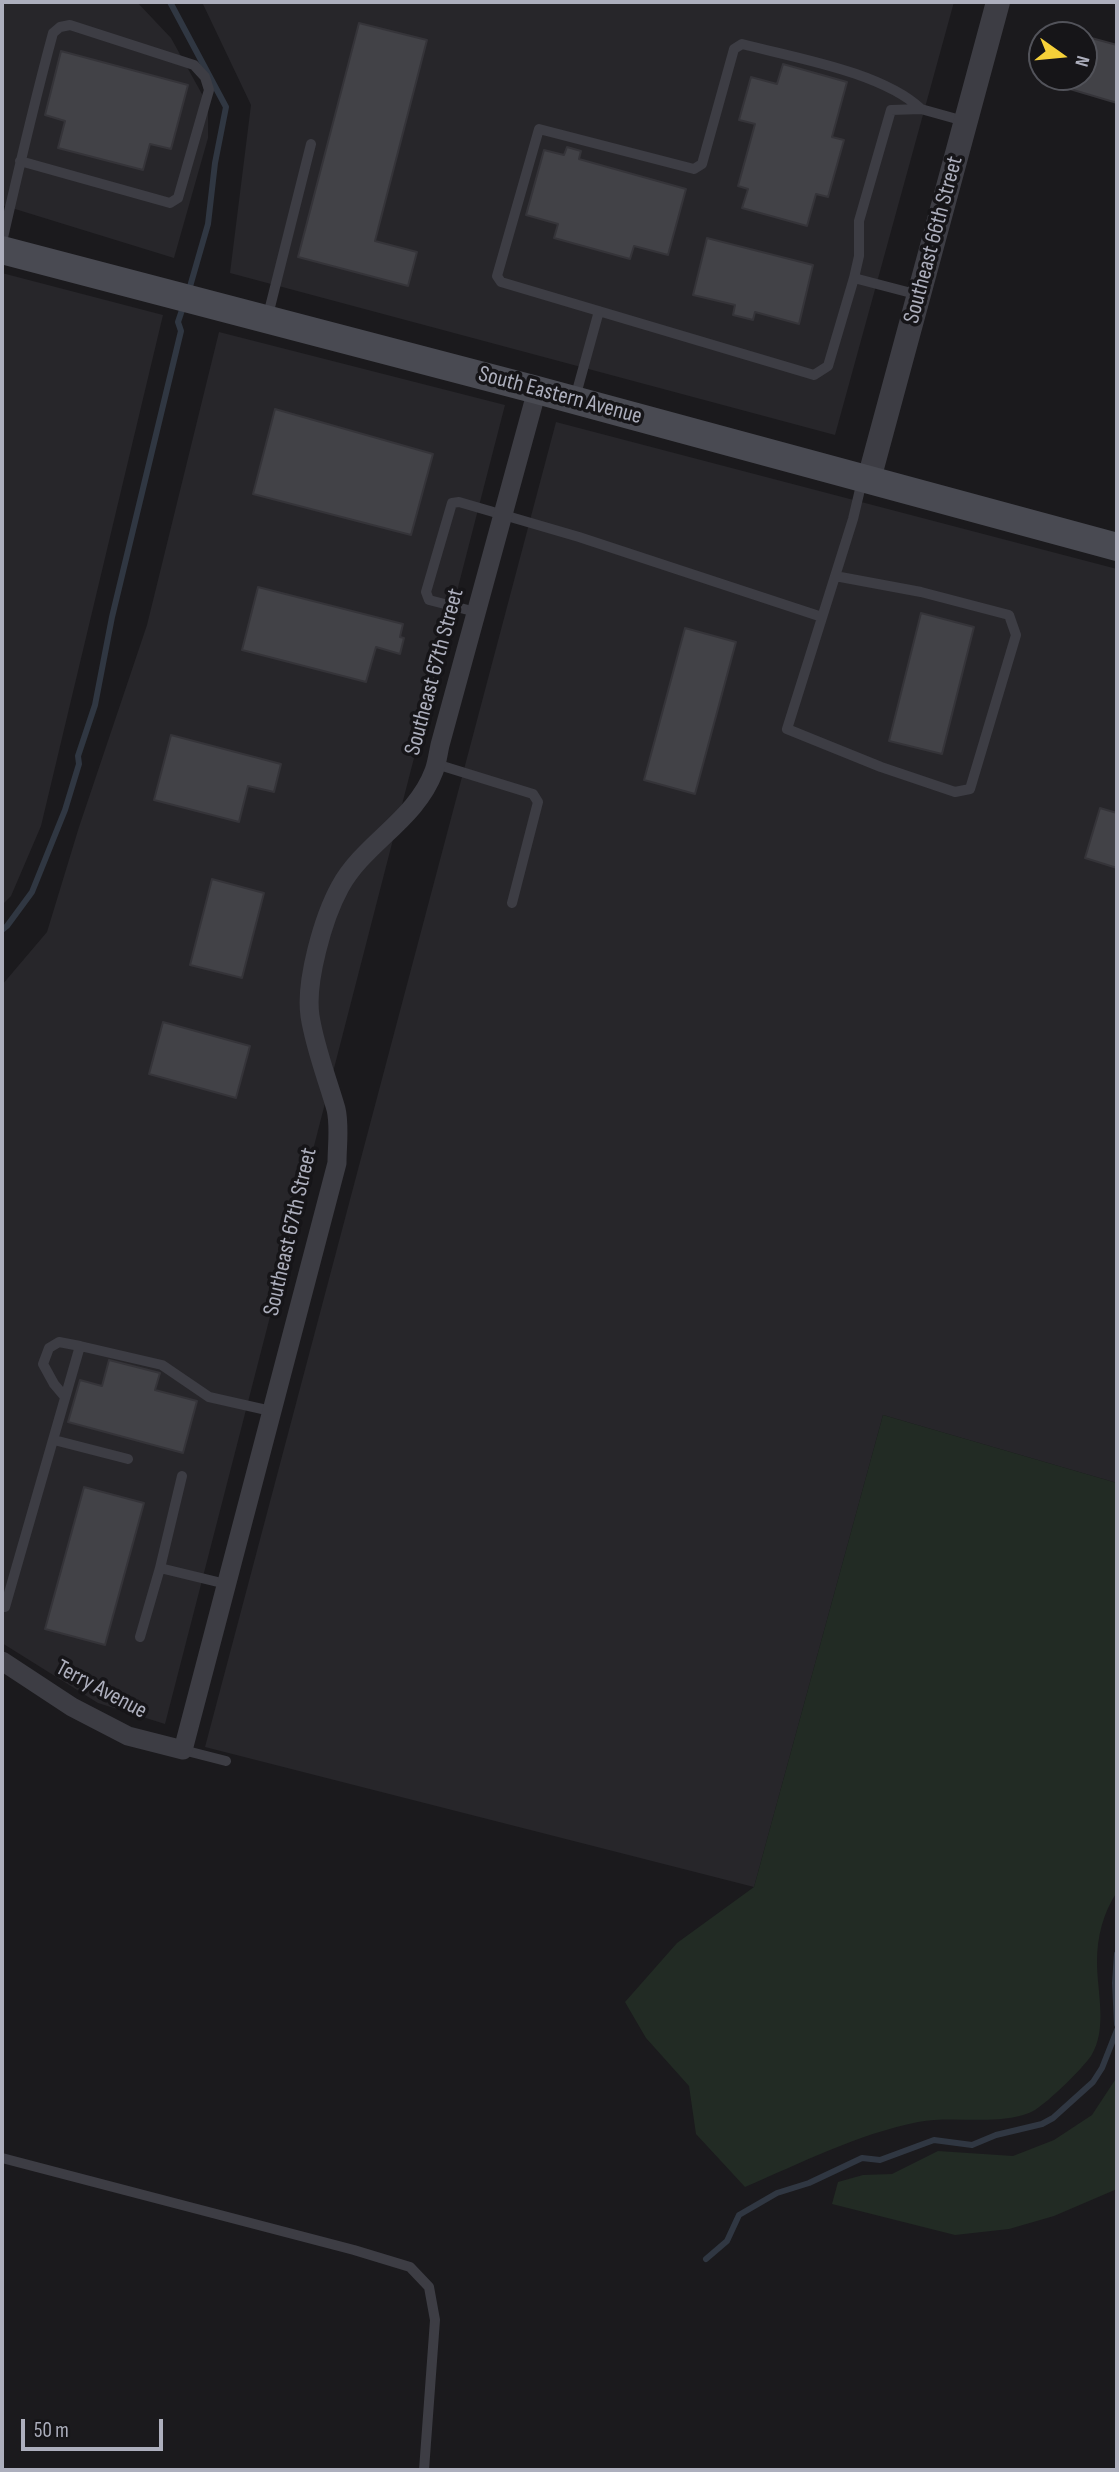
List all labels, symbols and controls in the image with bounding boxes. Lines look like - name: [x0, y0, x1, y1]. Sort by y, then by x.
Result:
- north arrow: [1028, 21, 1098, 91]
- text: N: [1069, 53, 1094, 69]
- street label: Southeast 66th Street: [898, 153, 970, 327]
- street label: South Eastern Avenue: [475, 361, 645, 431]
- street label: Southeast 67th Street: [399, 586, 471, 758]
- street label: Southeast 67th Street: [258, 1145, 324, 1319]
- street label: Terry Avenue: [51, 1655, 151, 1725]
- scale bar: [24, 2406, 166, 2450]
- text: 50 m: [34, 2418, 69, 2443]

